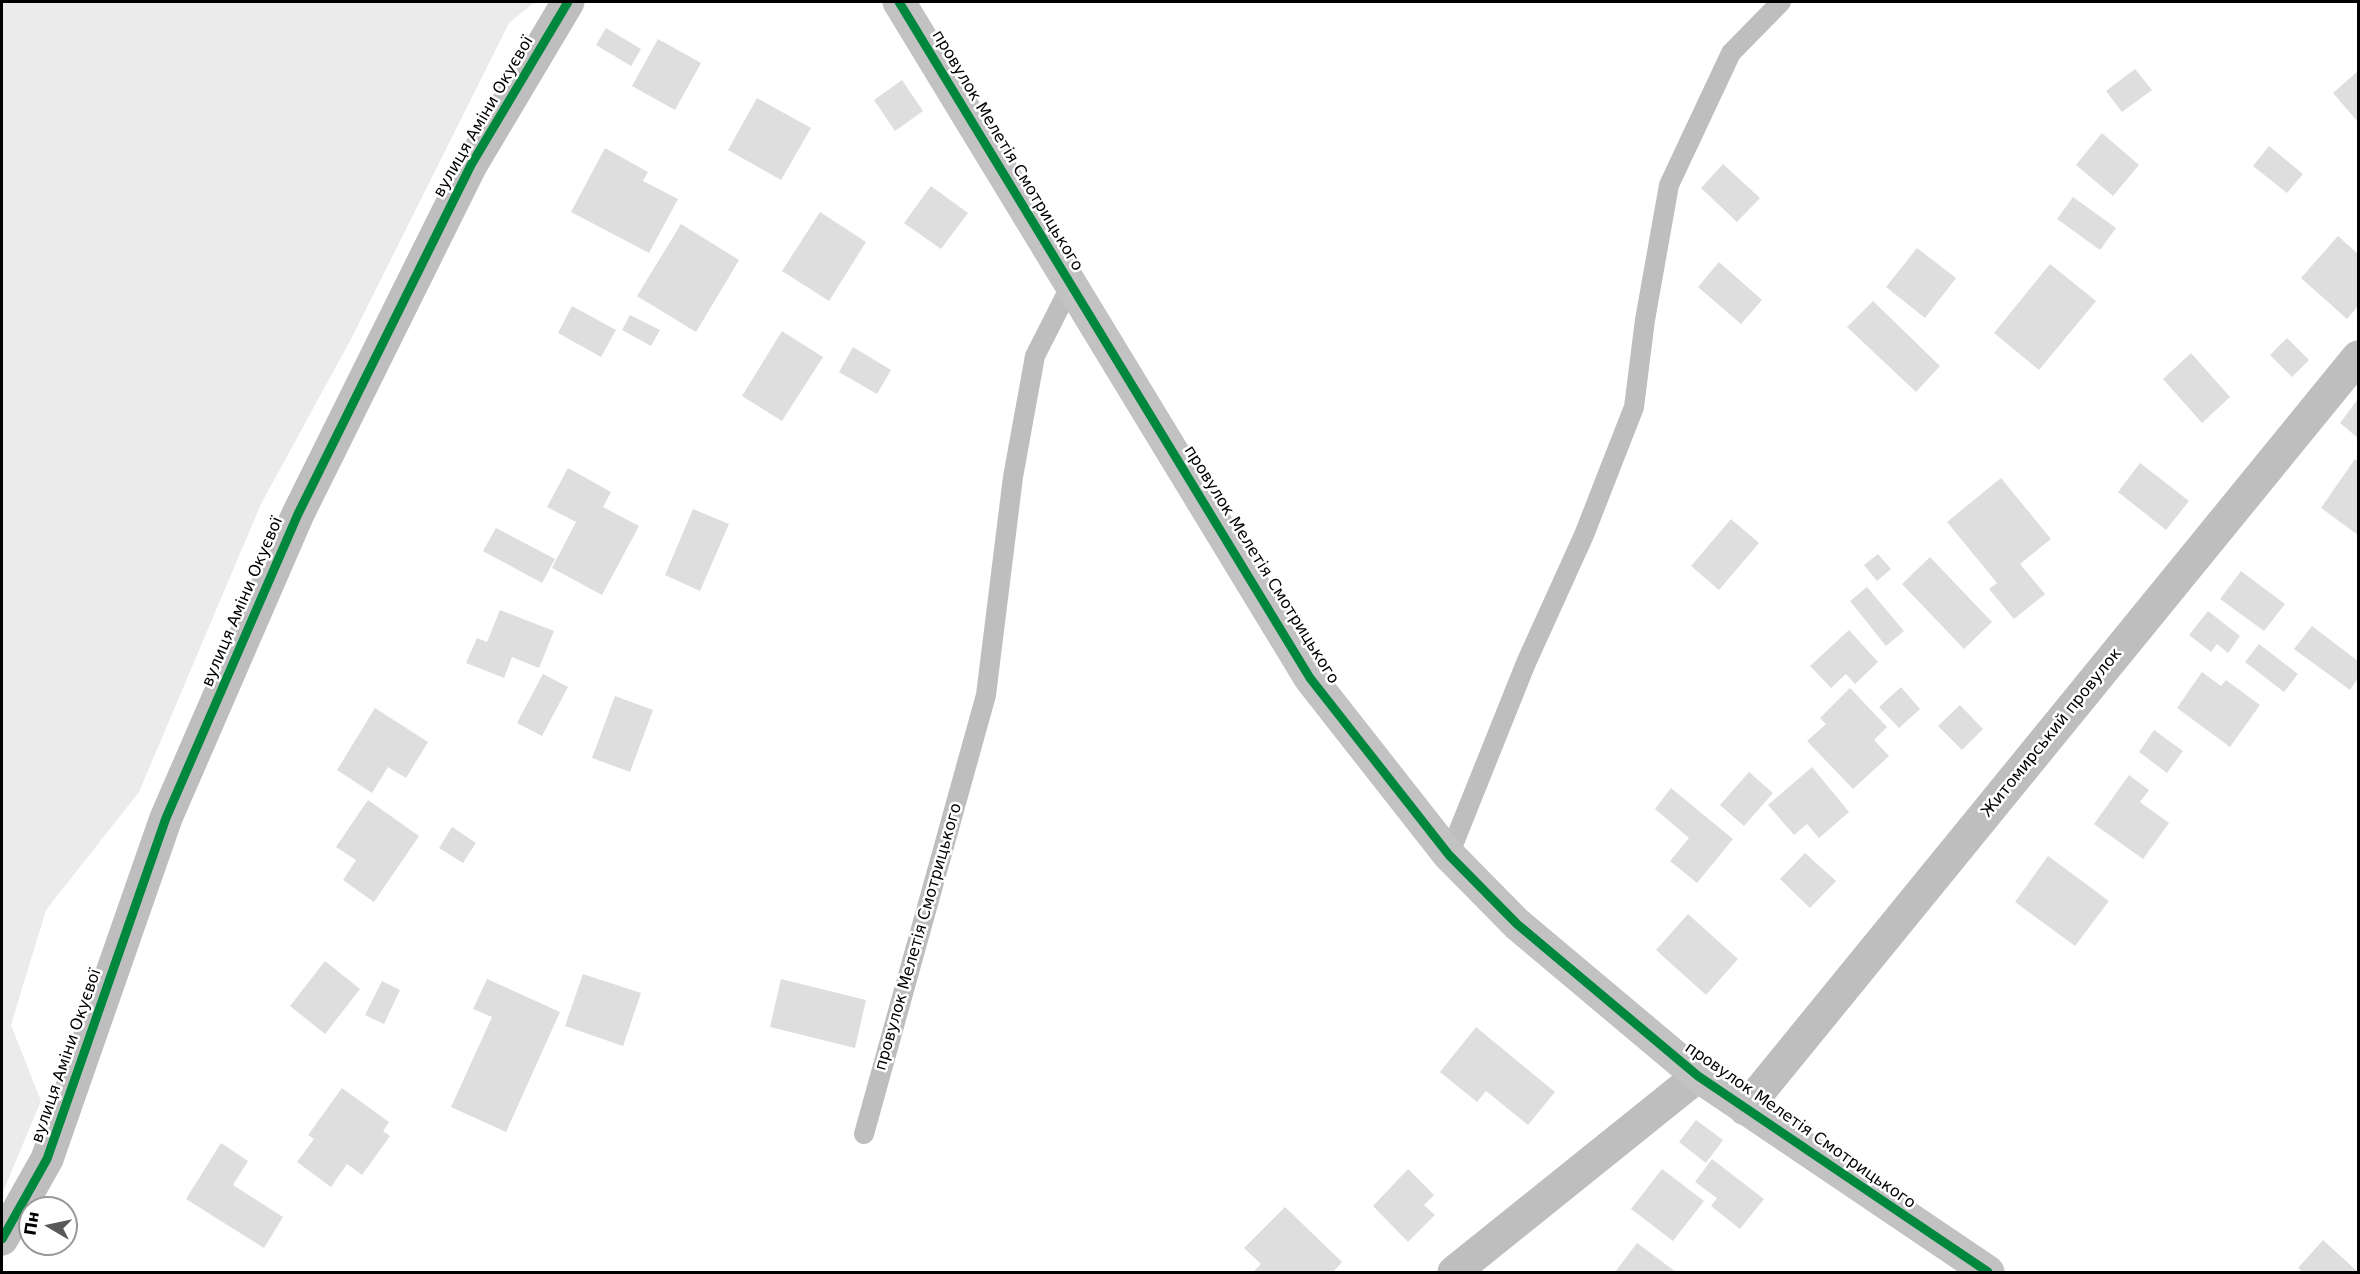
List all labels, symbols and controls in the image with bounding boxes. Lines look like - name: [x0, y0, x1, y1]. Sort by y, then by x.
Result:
- street label: провулок Мелетія Смотрицького: [927, 27, 1087, 275]
- street label: вулиця Аміни Окуєвої: [430, 33, 538, 201]
- street label: провулок Мелетія Смотрицького: [1179, 442, 1343, 688]
- street label: вулиця Аміни Окуєвої: [198, 514, 288, 690]
- street label: Житомирський провулок: [1978, 645, 2126, 821]
- street label: провулок Мелетія Смотрицького: [872, 801, 966, 1073]
- street label: вулиця Аміни Окуєвої: [28, 966, 106, 1146]
- street label: провулок Мелетія Смотрицького: [1681, 1039, 1919, 1213]
- north arrow: [18, 1196, 78, 1256]
- text: Пн: [20, 1210, 43, 1237]

